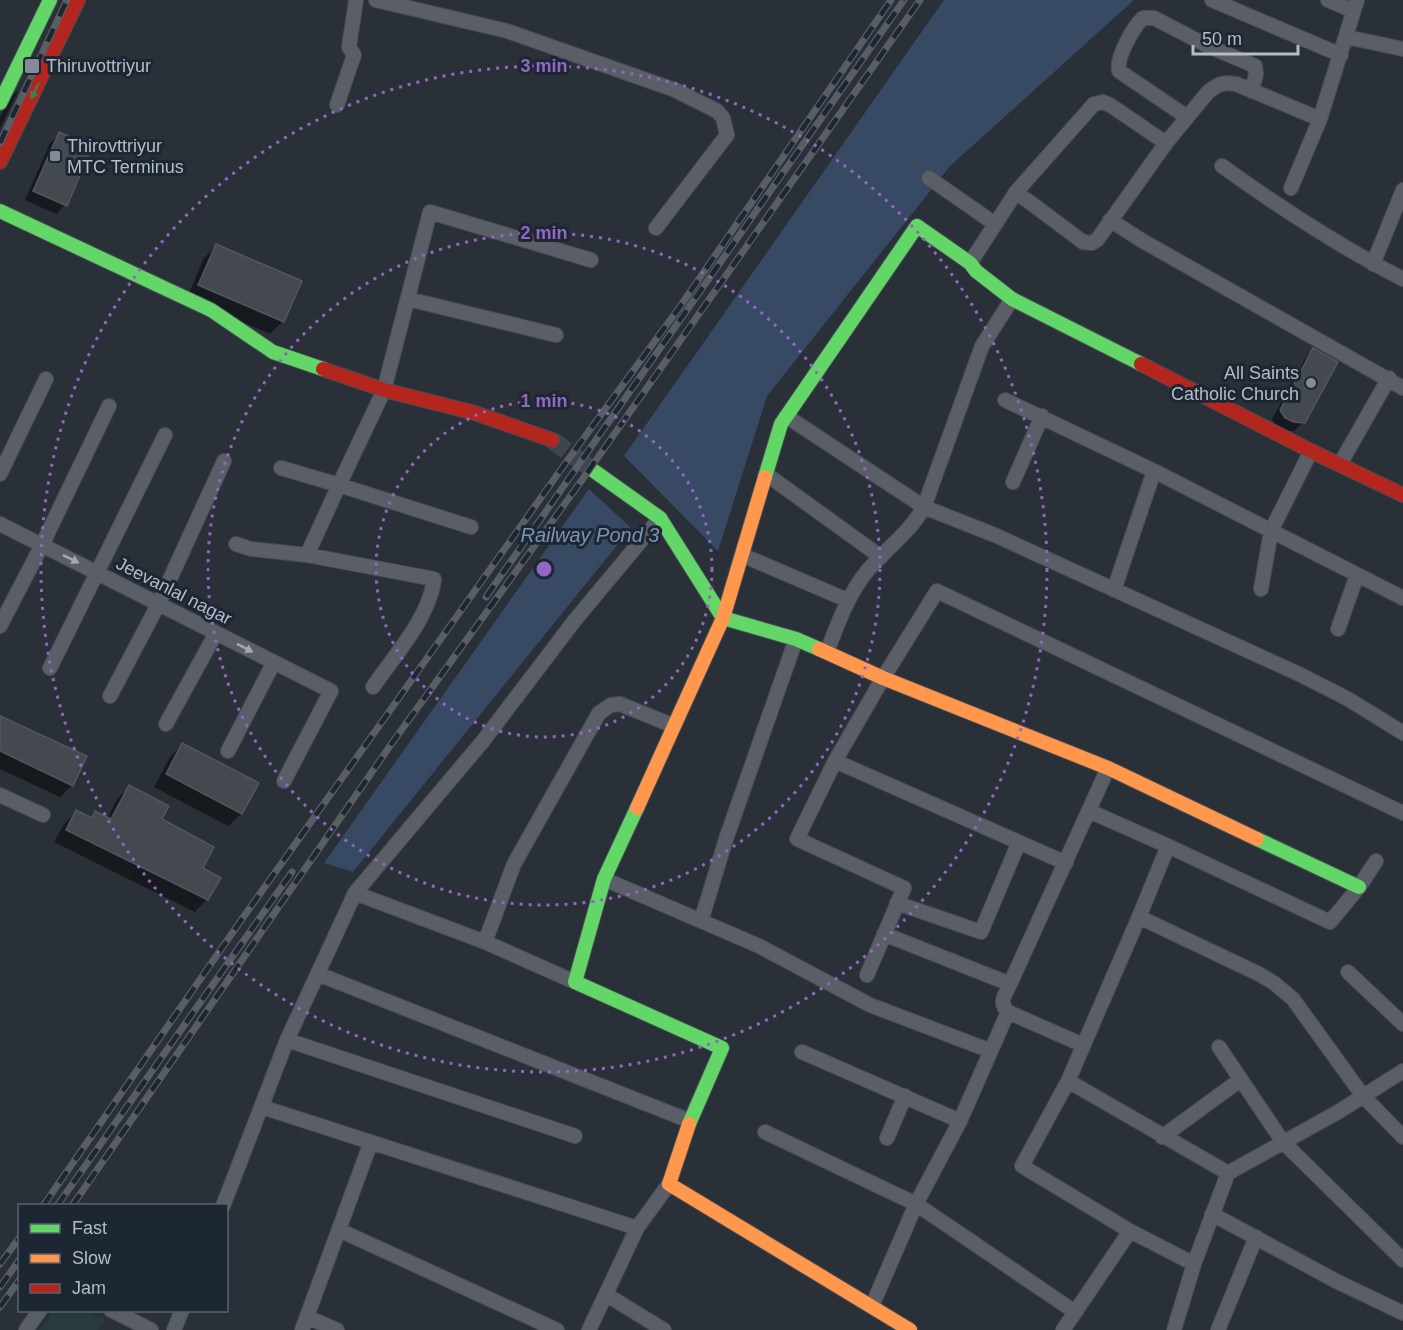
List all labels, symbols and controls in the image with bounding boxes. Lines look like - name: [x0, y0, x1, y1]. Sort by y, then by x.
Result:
- scale bar: [1193, 18, 1298, 56]
- text: 50 m: [1202, 29, 1242, 49]
- place label: Thiruvottriyur: [46, 56, 151, 76]
- text: 3 min: [520, 56, 568, 76]
- marker: Thiruvottriyur: [23, 57, 41, 75]
- one-way arrow: [30, 82, 39, 99]
- place label: Thirovttriyur MTC Terminus: [67, 136, 184, 177]
- marker: Thirovttriyur MTC Terminus: [48, 149, 62, 163]
- text: 2 min: [520, 223, 568, 243]
- place label: All Saints Catholic Church: [1171, 363, 1299, 404]
- marker: All Saints Catholic Church: [1304, 376, 1318, 390]
- text: 1 min: [520, 391, 568, 411]
- water label: Railway Pond 3: [521, 524, 659, 546]
- street label: Jeevanlal nagar: [113, 553, 235, 629]
- one-way arrow: [63, 554, 80, 564]
- centre of rings: [534, 559, 554, 579]
- one-way arrow: [236, 642, 254, 652]
- legend: [18, 1204, 228, 1312]
- text: Fast: [72, 1218, 107, 1238]
- text: Slow: [72, 1248, 112, 1268]
- text: Jam: [72, 1278, 106, 1298]

